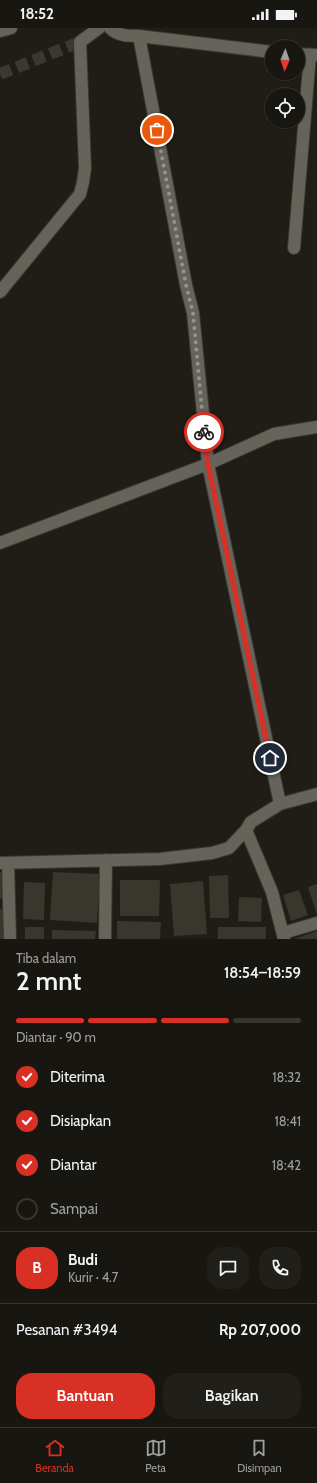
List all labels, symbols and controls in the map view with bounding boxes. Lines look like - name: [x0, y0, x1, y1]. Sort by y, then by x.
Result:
- text: 18:52: [20, 5, 54, 23]
- north arrow: [265, 40, 305, 80]
- map controls: [265, 40, 305, 128]
- button: locate: [265, 88, 305, 128]
- pin: [140, 113, 174, 147]
- icon: bag: [146, 119, 168, 141]
- courier: [184, 412, 224, 452]
- icon: bike: [193, 421, 215, 443]
- pin: [253, 741, 287, 775]
- icon: home: [259, 747, 281, 769]
- text: Tiba dalam: [16, 950, 76, 966]
- text: 18:54–18:59: [224, 964, 301, 982]
- text: 2 mnt: [16, 965, 81, 997]
- text: Diantar · 90 m: [16, 1029, 96, 1045]
- icon: check: [16, 1066, 38, 1088]
- text: Diterima: [50, 1068, 105, 1086]
- text: 18:32: [272, 1069, 301, 1085]
- icon: check: [16, 1110, 38, 1132]
- text: Disiapkan: [50, 1112, 111, 1130]
- text: 18:41: [274, 1113, 301, 1129]
- icon: check: [16, 1154, 38, 1176]
- text: Diantar: [50, 1156, 96, 1174]
- text: 18:42: [272, 1157, 301, 1173]
- text: Sampai: [50, 1200, 98, 1218]
- button: chat: [207, 1247, 249, 1289]
- button: phone: [259, 1247, 301, 1289]
- text: Budi: [68, 1251, 98, 1269]
- text: B: [32, 1259, 42, 1277]
- text: Kurir · 4.7: [68, 1269, 118, 1285]
- text: Pesanan #3494: [16, 1321, 117, 1339]
- text: Rp 207,000: [219, 1321, 301, 1339]
- button: Bantuan: [16, 1373, 155, 1419]
- button: Bagikan: [163, 1373, 301, 1419]
- tab: Beranda: [35, 1437, 74, 1475]
- tab: Peta: [145, 1437, 167, 1475]
- tab: Disimpan: [237, 1437, 282, 1475]

